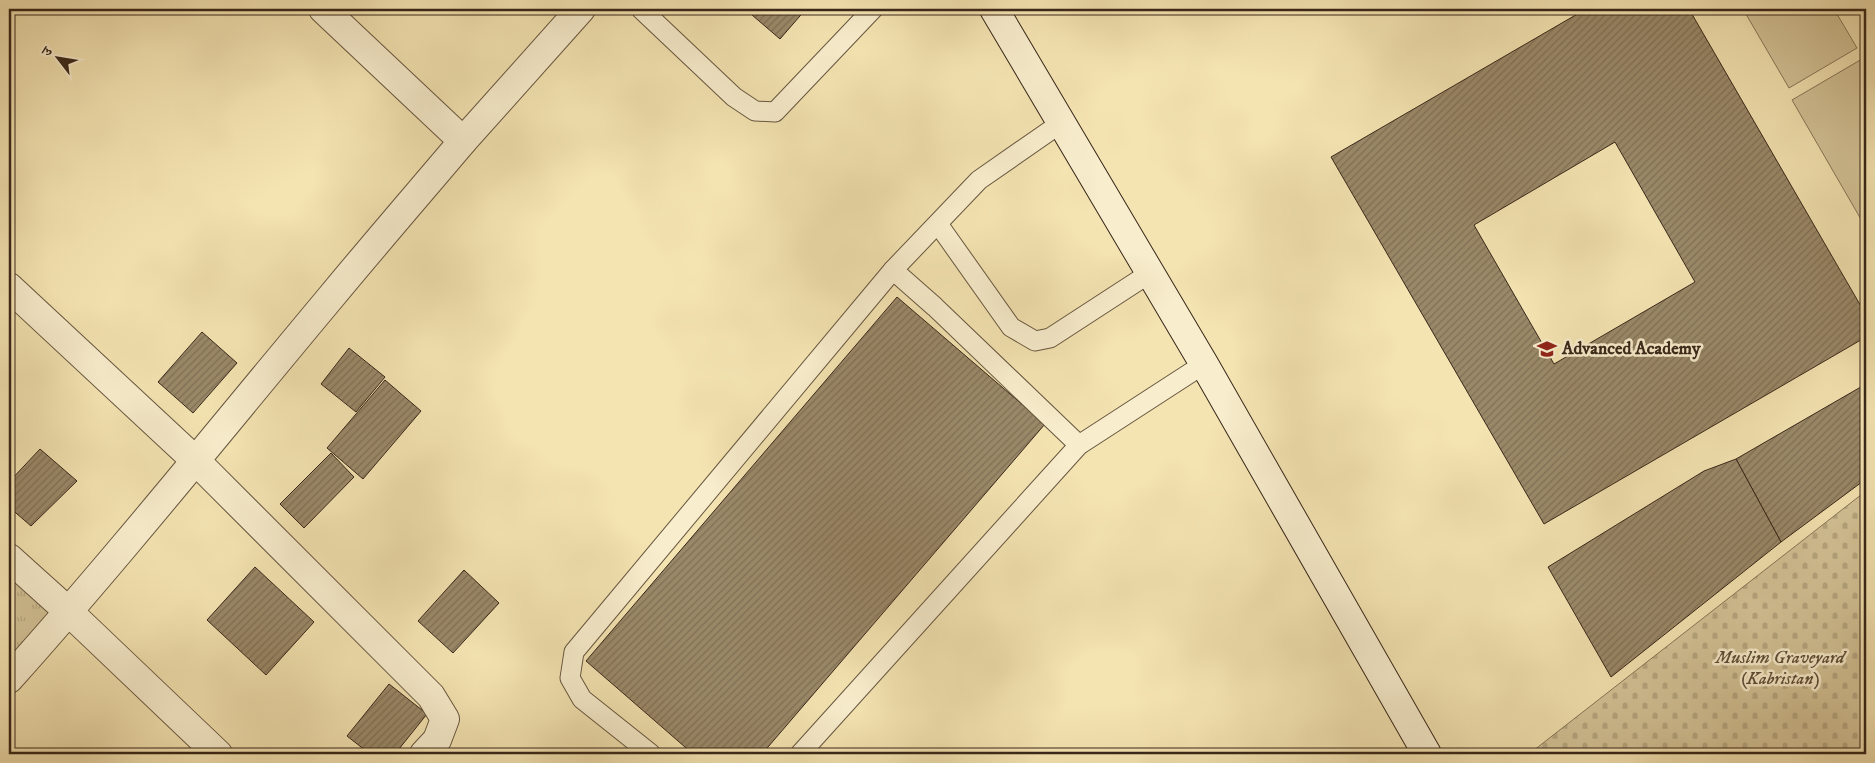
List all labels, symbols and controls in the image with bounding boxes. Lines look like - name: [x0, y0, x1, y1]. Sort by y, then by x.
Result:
- north arrow: [32, 32, 82, 82]
- text: उ: [38, 43, 58, 60]
- school or university icon: Advanced Academy: [1536, 338, 1558, 360]
- place label: Advanced Academy: [1561, 338, 1701, 360]
- park label: Muslim Graveyard (Kabristan): [1713, 647, 1847, 690]

